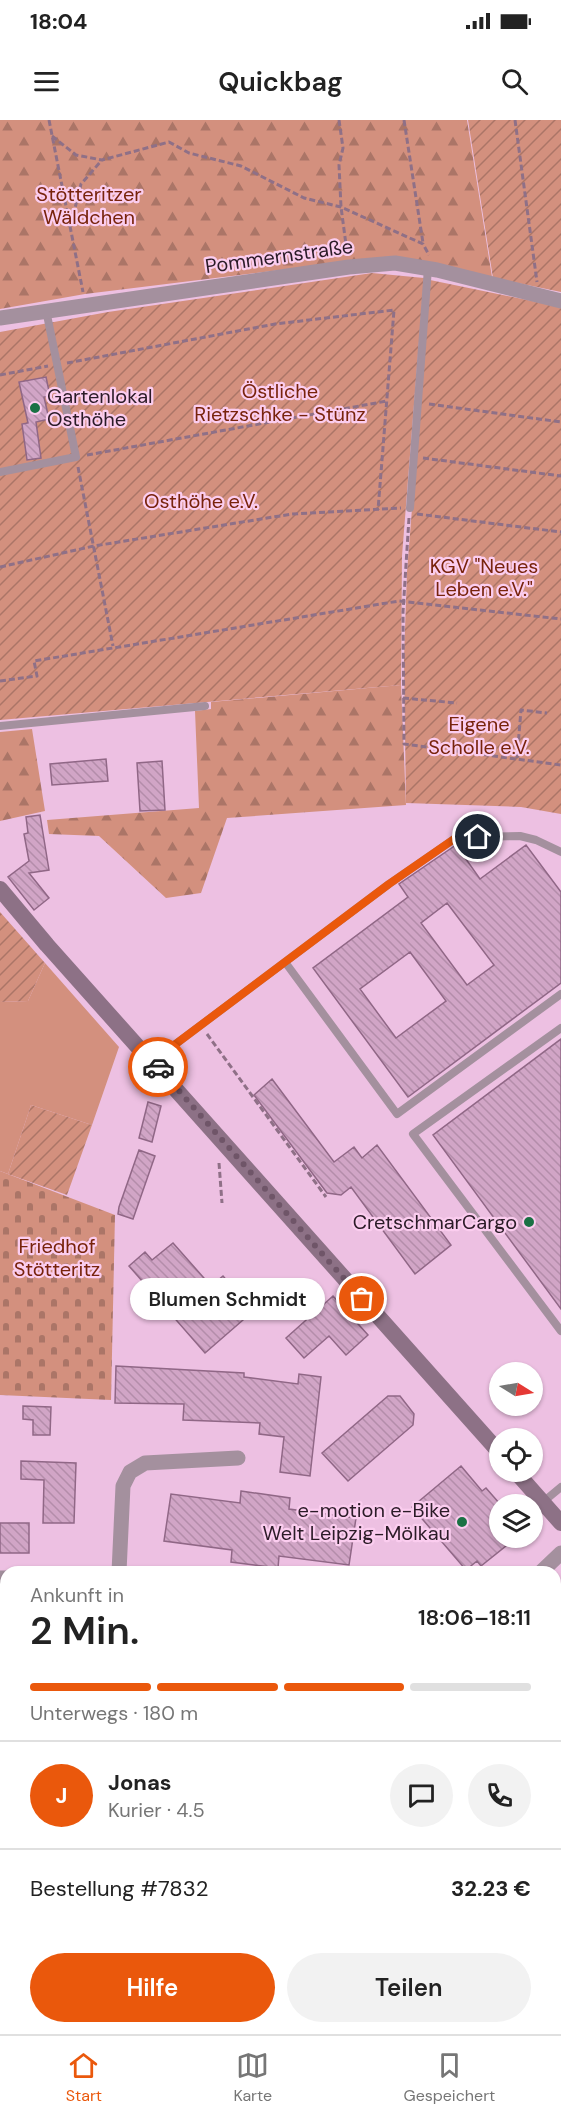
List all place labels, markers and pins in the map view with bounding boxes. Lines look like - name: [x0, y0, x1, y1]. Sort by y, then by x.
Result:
- place label: Gartenlokal Osthöhe: [47, 383, 153, 432]
- marker: Gartenlokal Osthöhe: [28, 401, 42, 415]
- pin: [452, 811, 503, 862]
- place label: CretschmarCargo: [353, 1209, 517, 1235]
- marker: CretschmarCargo: [522, 1215, 536, 1229]
- pin: [336, 1273, 387, 1324]
- callout: Blumen Schmidt: [131, 1278, 326, 1320]
- place label: e-motion e-Bike Welt Leipzig-Mölkau: [262, 1497, 450, 1546]
- marker: e-motion e-Bike Welt Leipzig-Mölkau: [455, 1515, 469, 1529]

